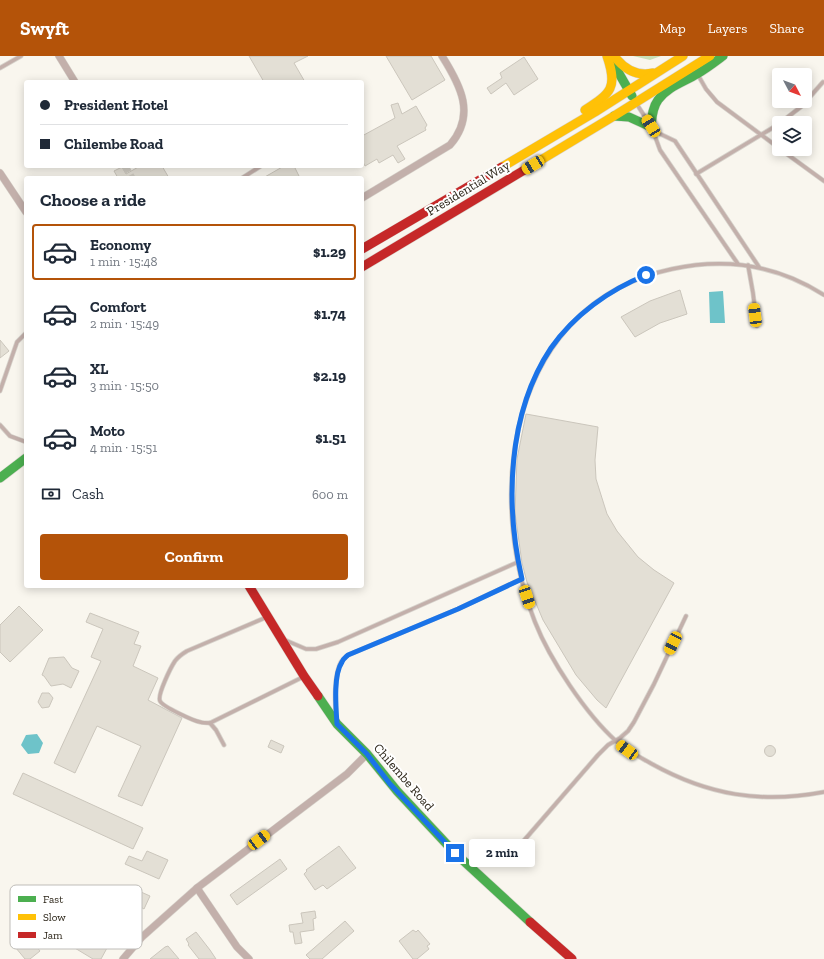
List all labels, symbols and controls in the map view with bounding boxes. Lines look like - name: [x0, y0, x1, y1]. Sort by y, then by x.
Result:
- text: Swyft: [20, 17, 69, 40]
- text: Map: [659, 20, 686, 37]
- text: Layers: [708, 20, 747, 37]
- text: Share: [769, 20, 804, 37]
- north arrow: [772, 68, 812, 108]
- map controls: [772, 68, 812, 156]
- text: President Hotel: [64, 96, 168, 114]
- car: [640, 113, 662, 139]
- button: layers: [772, 116, 812, 156]
- text: Chilembe Road: [64, 135, 163, 153]
- car: [520, 154, 546, 176]
- street label: Presidential Way: [424, 157, 512, 219]
- text: Choose a ride: [40, 189, 146, 211]
- icon: car: [42, 234, 78, 270]
- text: Economy: [90, 236, 151, 254]
- text: $1.29: [313, 243, 346, 261]
- text: 1 min · 15:48: [90, 254, 158, 269]
- route start: [637, 266, 655, 284]
- icon: car: [42, 296, 78, 332]
- text: Comfort: [90, 298, 146, 316]
- car: [748, 302, 762, 328]
- text: $1.74: [314, 305, 346, 323]
- text: 2 min · 15:49: [90, 316, 159, 331]
- icon: car: [42, 358, 78, 394]
- text: XL: [90, 360, 108, 378]
- text: $2.19: [313, 367, 346, 385]
- text: 3 min · 15:50: [90, 378, 159, 393]
- icon: car: [42, 420, 78, 456]
- text: Moto: [90, 422, 125, 440]
- text: $1.51: [315, 429, 346, 447]
- text: 4 min · 15:51: [90, 440, 157, 455]
- icon: cash: [40, 483, 62, 505]
- text: Cash: [72, 485, 104, 503]
- text: 600 m: [312, 487, 348, 502]
- button: Confirm: [40, 534, 348, 580]
- car: [518, 584, 536, 610]
- car: [662, 630, 684, 656]
- car: [614, 738, 640, 762]
- street label: Chilembe Road: [371, 740, 437, 814]
- car: [246, 828, 272, 852]
- callout: 2 min: [469, 839, 535, 867]
- route end: [446, 844, 464, 862]
- text: 2 min: [486, 845, 518, 860]
- legend: [10, 885, 142, 949]
- text: Fast: [43, 893, 64, 906]
- text: Slow: [43, 911, 66, 924]
- text: Jam: [43, 929, 63, 942]

